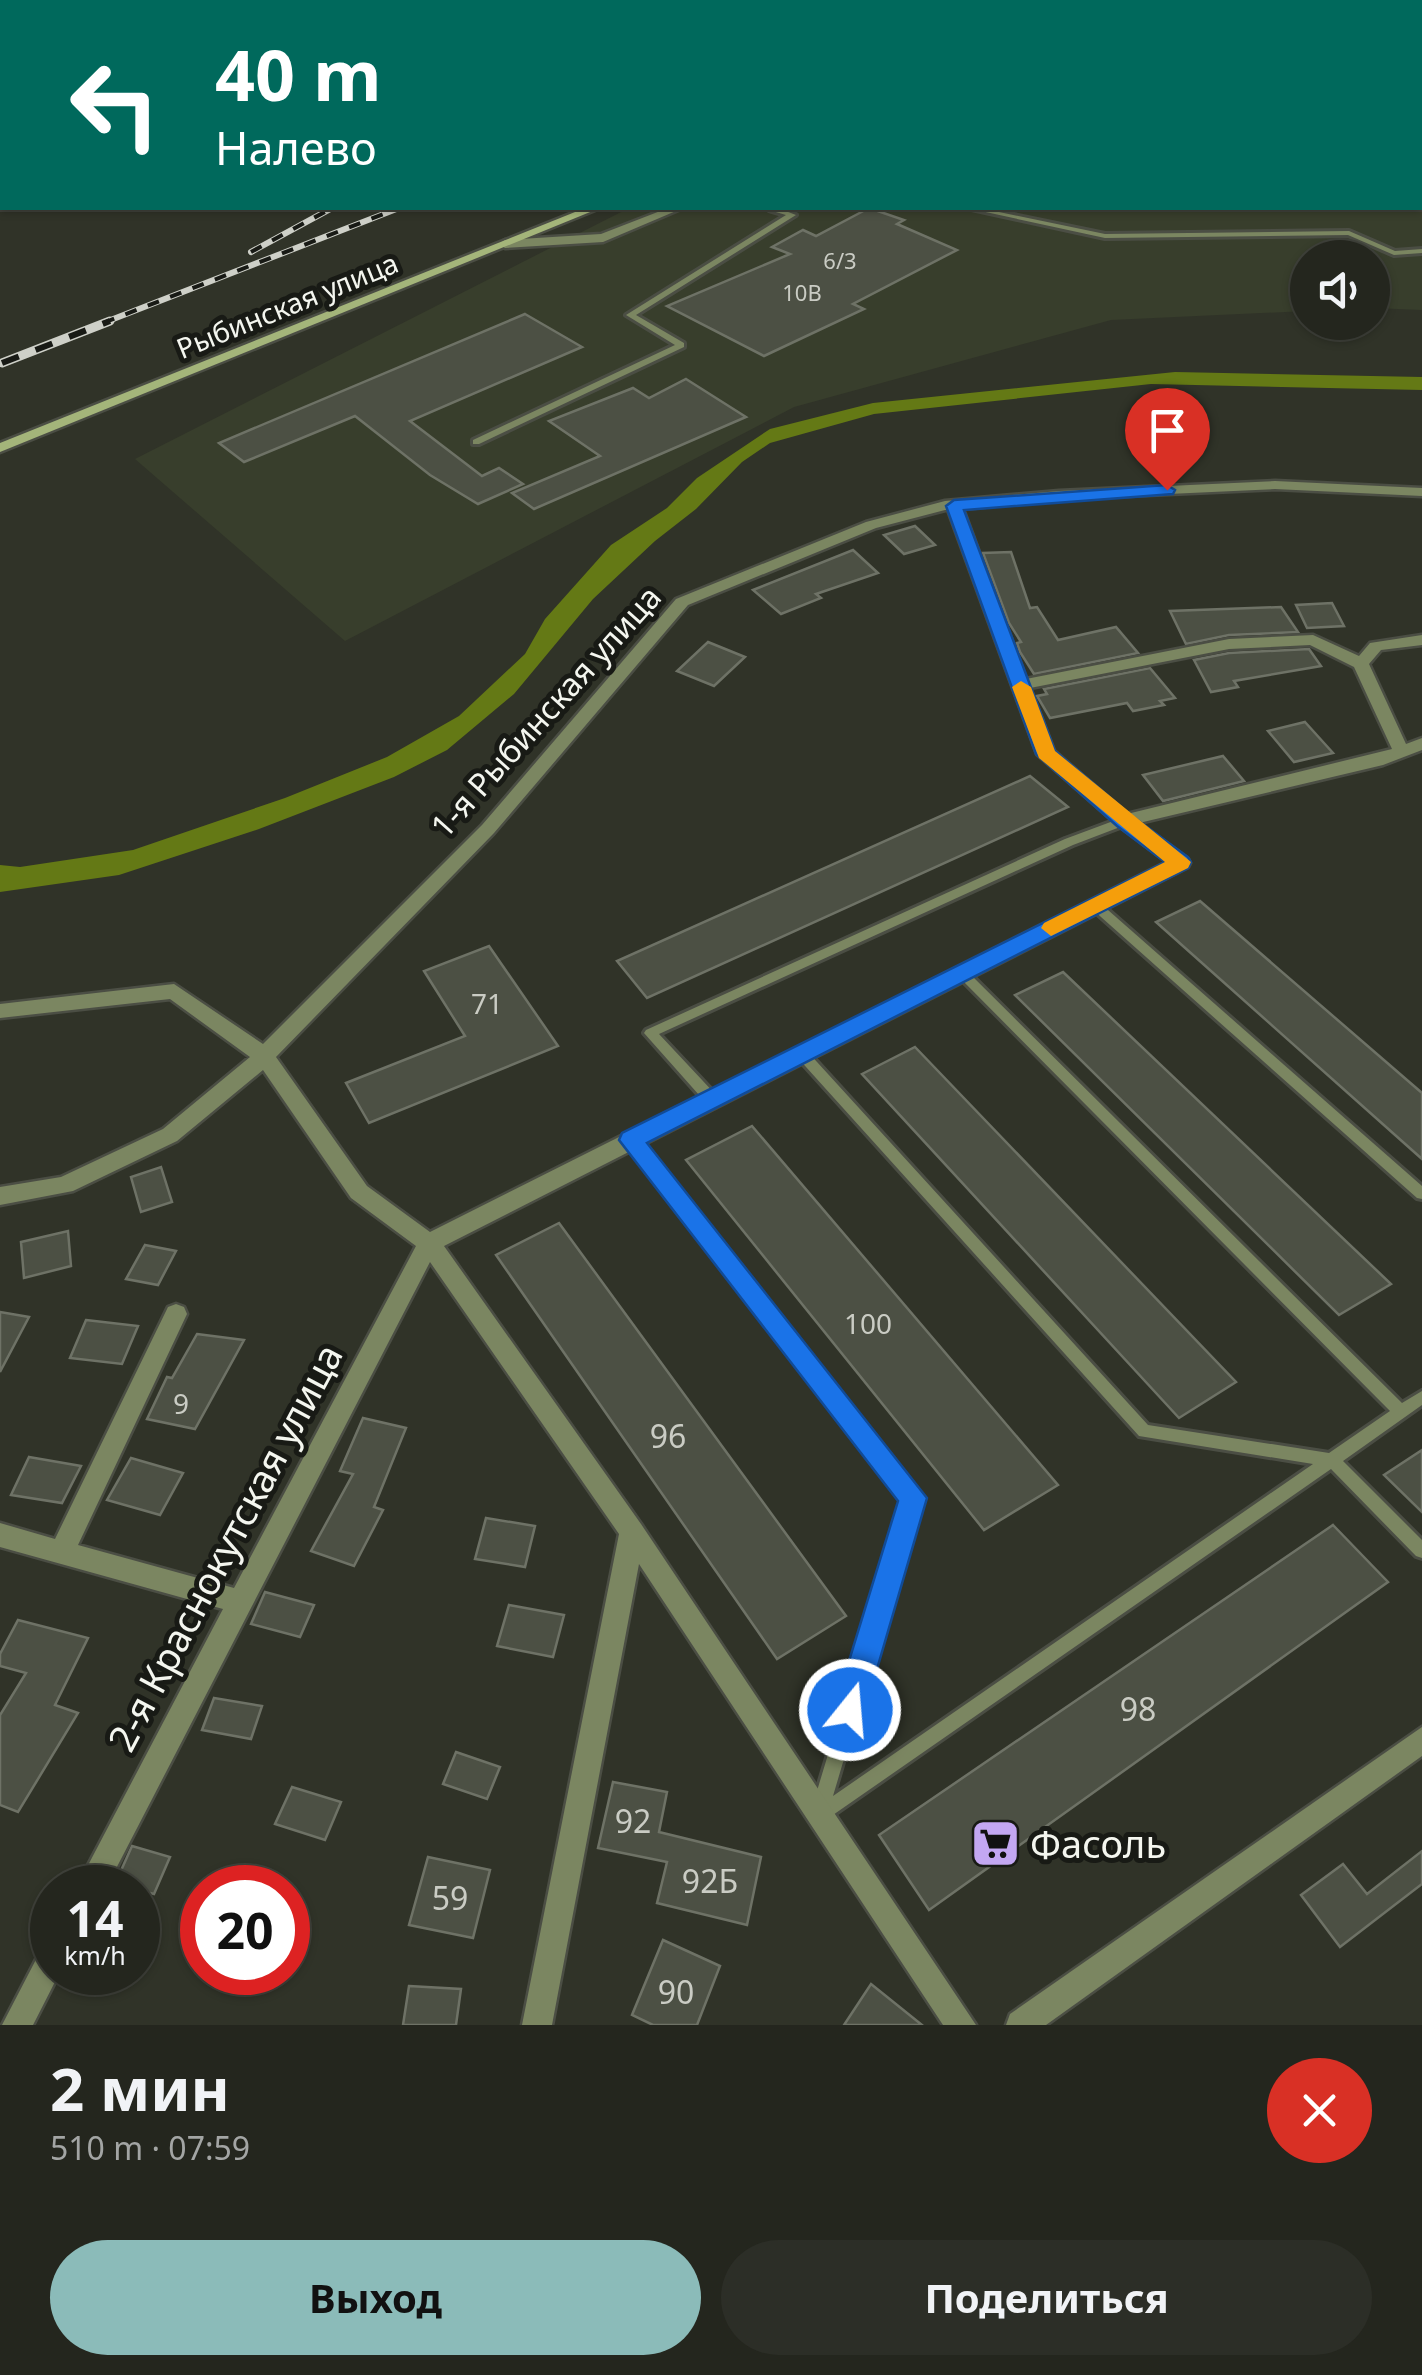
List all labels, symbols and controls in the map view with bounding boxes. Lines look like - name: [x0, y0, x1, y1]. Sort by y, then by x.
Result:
- text: 40 m: [215, 26, 382, 122]
- icon: left: [50, 40, 180, 170]
- text: Налево: [215, 117, 377, 178]
- map controls: [1290, 240, 1390, 340]
- button: sound: [1290, 240, 1390, 340]
- street label: Рыбинская улица: [170, 243, 404, 367]
- house number: 6/3: [823, 245, 857, 275]
- house number: 10В: [782, 277, 822, 307]
- pin: [1125, 388, 1210, 491]
- icon: arrive: [1140, 403, 1195, 458]
- street label: 1-я Рыбинская улица: [420, 576, 670, 846]
- house number: 71: [471, 984, 503, 1022]
- house number: 100: [844, 1304, 892, 1342]
- street label: 2-я Краснокутская улица: [94, 1334, 354, 1760]
- house number: 9: [173, 1384, 189, 1422]
- house number: 96: [650, 1414, 686, 1457]
- position arrow: [798, 1658, 902, 1762]
- house number: 98: [1120, 1687, 1156, 1730]
- house number: 92: [615, 1799, 651, 1842]
- supermarket icon: Фасоль: [969, 1817, 1021, 1869]
- place label: Фасоль: [1030, 1817, 1166, 1869]
- house number: 92Б: [682, 1859, 738, 1902]
- speed limit sign: 20: [180, 1865, 310, 1995]
- house number: 59: [432, 1876, 468, 1919]
- text: 14: [66, 1884, 124, 1952]
- text: km/h: [64, 1938, 126, 1972]
- house number: 90: [658, 1970, 694, 2013]
- text: 2 мин: [50, 2047, 230, 2129]
- button: close: [1267, 2058, 1372, 2163]
- text: 510 m · 07:59: [50, 2126, 250, 2169]
- button: Выход: [50, 2240, 701, 2355]
- button: Поделиться: [721, 2240, 1372, 2355]

